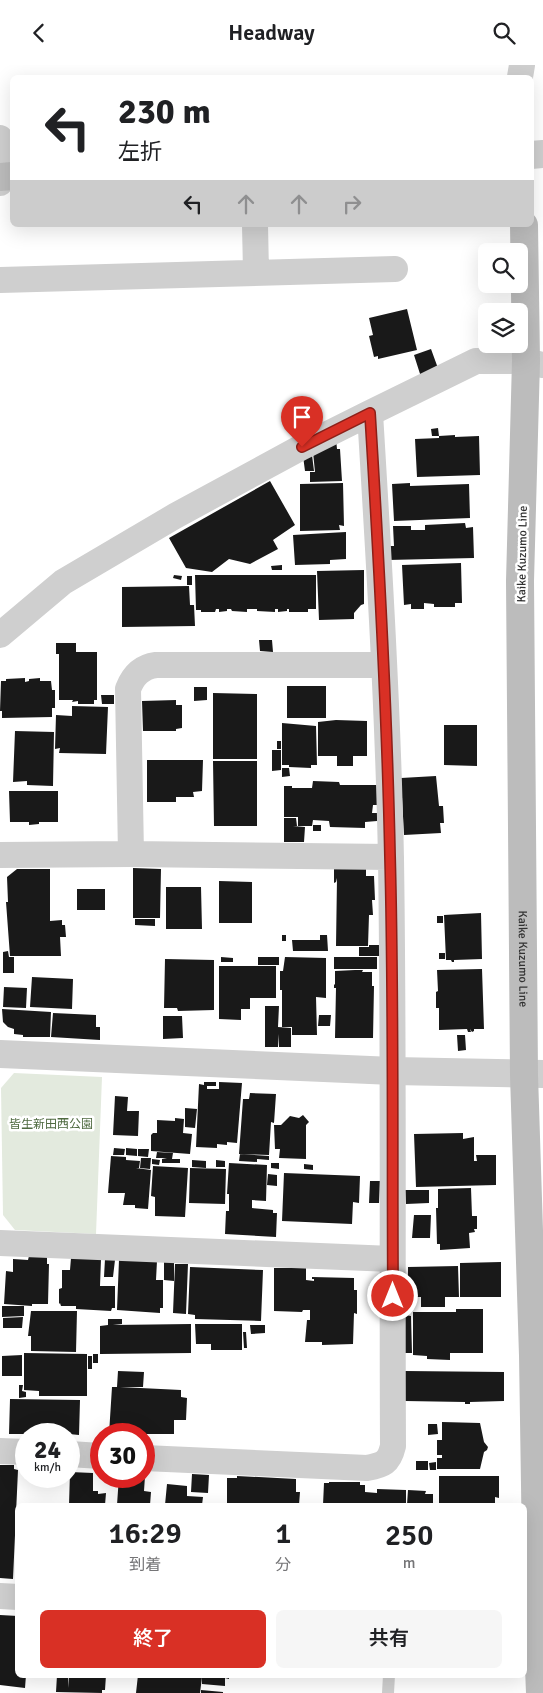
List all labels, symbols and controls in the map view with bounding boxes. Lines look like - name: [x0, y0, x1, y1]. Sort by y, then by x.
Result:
- icon: back: [25, 19, 53, 47]
- text: Headway: [228, 19, 315, 46]
- icon: search: [490, 19, 518, 47]
- text: 230 m: [118, 90, 211, 133]
- icon: left: [35, 95, 100, 160]
- text: 左折: [118, 138, 162, 165]
- icon: left: [179, 190, 207, 218]
- icon: ahead: [232, 190, 260, 218]
- icon: ahead: [285, 190, 313, 218]
- icon: right: [338, 190, 366, 218]
- map controls: [478, 243, 528, 353]
- button: search: [478, 243, 528, 293]
- button: layers: [478, 303, 528, 353]
- pin: [281, 396, 323, 447]
- icon: arrive: [288, 403, 316, 431]
- street label: Kaike Kuzumo Line: [514, 506, 531, 602]
- street label: Kaike Kuzumo Line: [515, 910, 530, 1007]
- park label: 皆生新田西公園: [9, 1117, 93, 1132]
- position arrow: [366, 1269, 418, 1321]
- speed limit sign: 30: [90, 1423, 155, 1488]
- text: 24: [34, 1434, 61, 1465]
- text: km/h: [34, 1460, 61, 1475]
- text: 16:29: [108, 1515, 182, 1552]
- text: 1: [275, 1515, 291, 1552]
- text: 250: [385, 1517, 433, 1554]
- text: m: [403, 1553, 416, 1573]
- text: 到着: [129, 1555, 161, 1575]
- text: 分: [275, 1555, 291, 1575]
- button: 終了: [40, 1610, 266, 1668]
- button: 共有: [276, 1610, 502, 1668]

